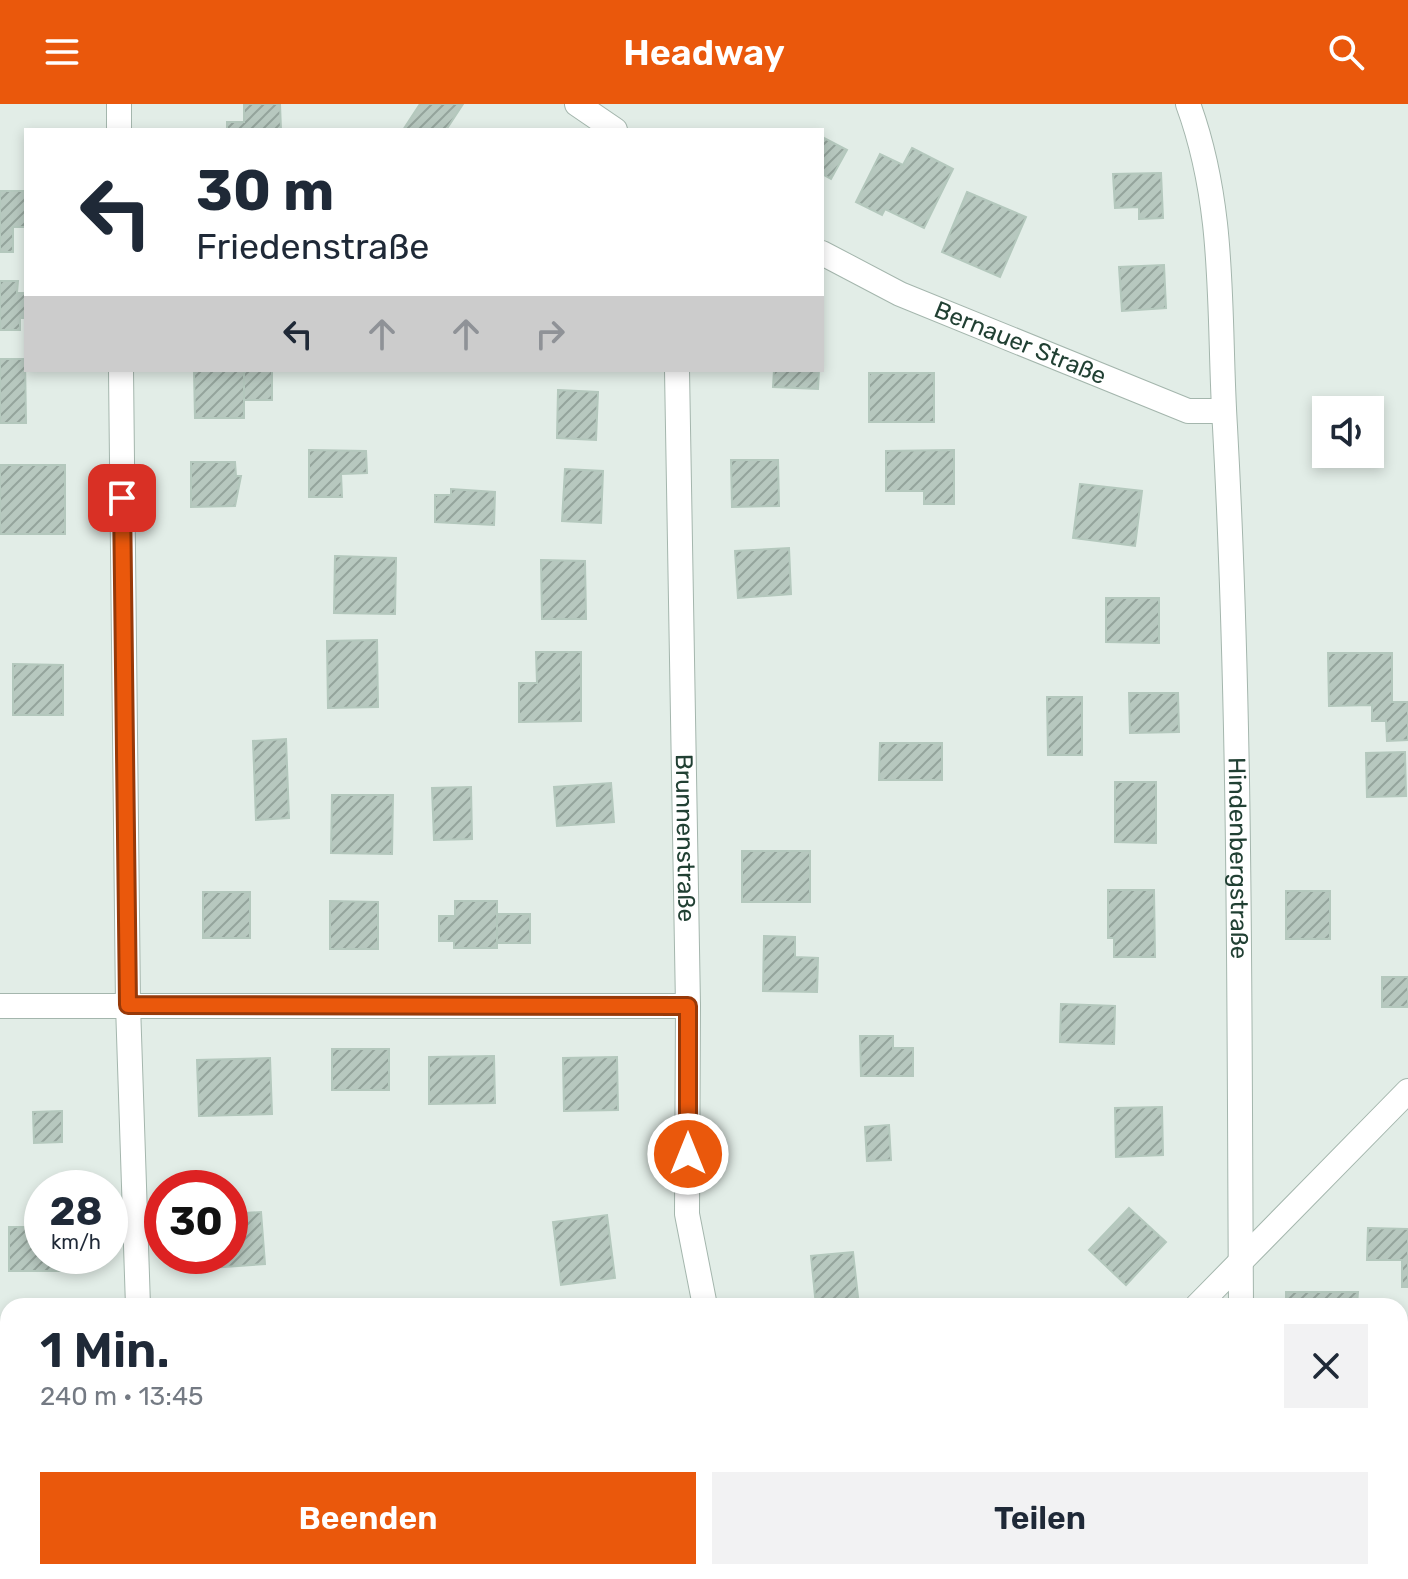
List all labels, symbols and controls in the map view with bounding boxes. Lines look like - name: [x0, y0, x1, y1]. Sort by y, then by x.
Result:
- icon: menu: [40, 30, 84, 74]
- icon: search: [1324, 30, 1368, 74]
- text: Headway: [623, 31, 785, 74]
- text: 30 m: [196, 158, 334, 224]
- icon: left: [64, 160, 168, 264]
- text: Friedenstraße: [196, 225, 430, 268]
- street label: Bernauer Straße: [930, 295, 1110, 390]
- icon: left: [276, 312, 320, 356]
- icon: ahead: [360, 312, 404, 356]
- icon: ahead: [444, 312, 488, 356]
- icon: right: [528, 312, 572, 356]
- map controls: [1312, 396, 1384, 468]
- button: sound: [1312, 396, 1384, 468]
- pin: [88, 464, 156, 532]
- icon: arrive: [100, 476, 144, 520]
- street label: Brunnenstraße: [670, 754, 701, 922]
- street label: Hindenbergstraße: [1223, 757, 1253, 959]
- position arrow: [646, 1112, 730, 1196]
- speed limit sign: 30: [144, 1170, 248, 1274]
- text: 28: [49, 1188, 103, 1235]
- text: km/h: [51, 1230, 101, 1254]
- text: 1 Min.: [40, 1322, 170, 1379]
- button: close: [1284, 1324, 1368, 1408]
- text: 240 m · 13:45: [40, 1381, 203, 1412]
- button: Beenden: [40, 1472, 696, 1564]
- button: Teilen: [712, 1472, 1368, 1564]

